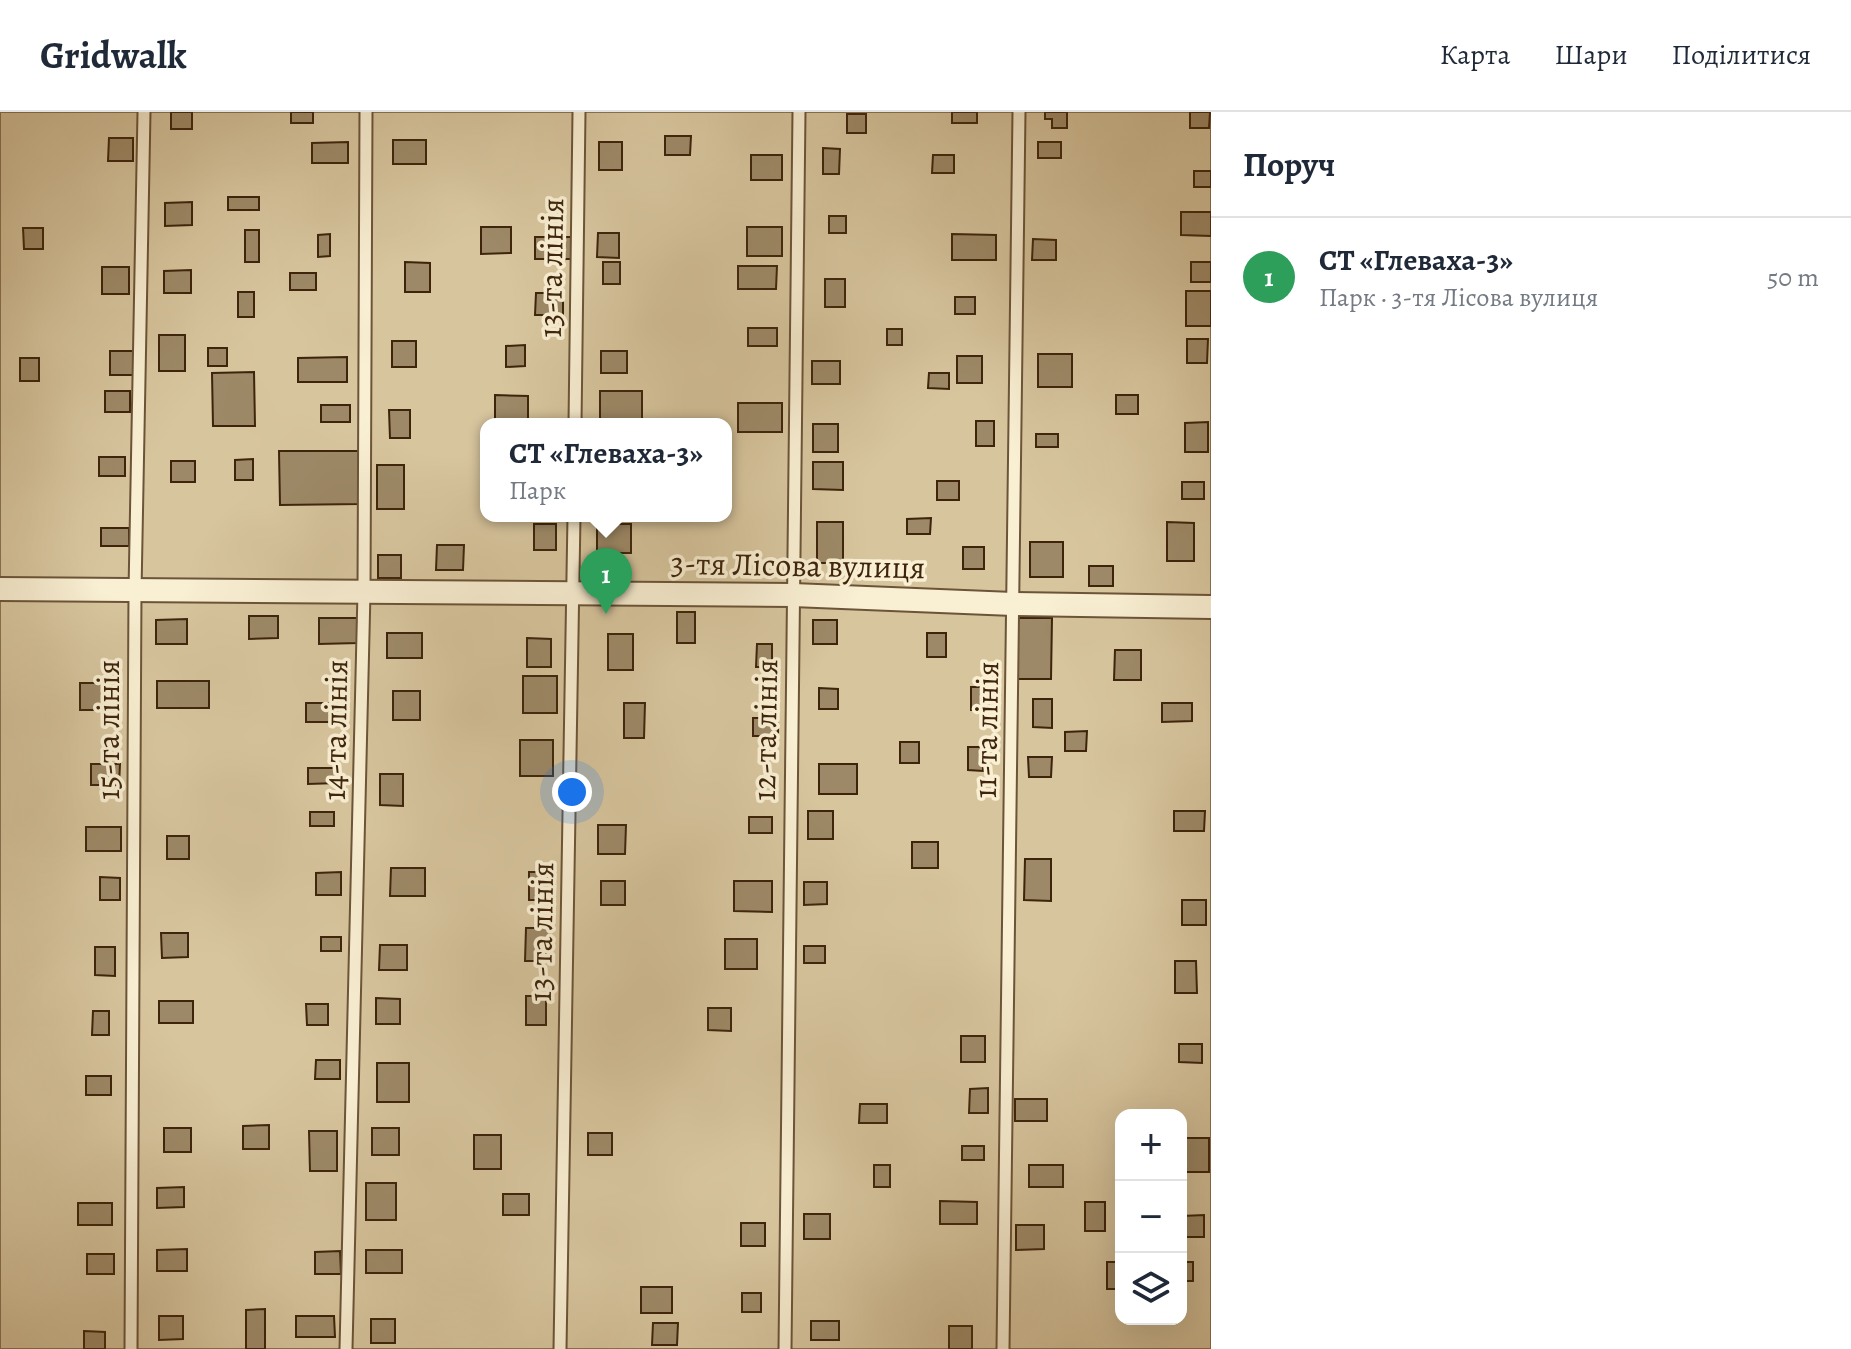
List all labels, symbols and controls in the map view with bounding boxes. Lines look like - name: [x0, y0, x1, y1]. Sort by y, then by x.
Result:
- text: Gridwalk: [40, 29, 187, 81]
- text: Карта: [1440, 36, 1510, 74]
- text: Шари: [1554, 36, 1628, 74]
- text: Поділитися: [1672, 36, 1811, 74]
- text: Поруч: [1243, 141, 1335, 188]
- street label: 13-та лінія: [528, 198, 574, 338]
- text: СТ «Глеваха-3»: [1319, 240, 1513, 280]
- text: 1: [1264, 260, 1274, 295]
- text: 50 m: [1767, 260, 1819, 295]
- text: Парк · 3-тя Лісова вулиця: [1319, 280, 1598, 315]
- popup: [480, 418, 732, 522]
- text: СТ «Глеваха-3»: [509, 433, 703, 473]
- text: Парк: [509, 473, 566, 508]
- street label: 3-тя Лісова вулиця: [670, 541, 926, 589]
- pin: 1: [580, 548, 632, 614]
- street label: 14-та лінія: [312, 659, 358, 801]
- street label: 12-та лінія: [742, 659, 788, 801]
- street label: 15-та лінія: [86, 660, 130, 800]
- street label: 11-та лінія: [963, 661, 1009, 799]
- your location: [552, 772, 592, 812]
- street label: 13-та лінія: [518, 862, 564, 1002]
- map controls: [1115, 1109, 1187, 1325]
- button: +: [1115, 1109, 1187, 1181]
- button: −: [1115, 1181, 1187, 1253]
- button: layers: [1115, 1253, 1187, 1325]

